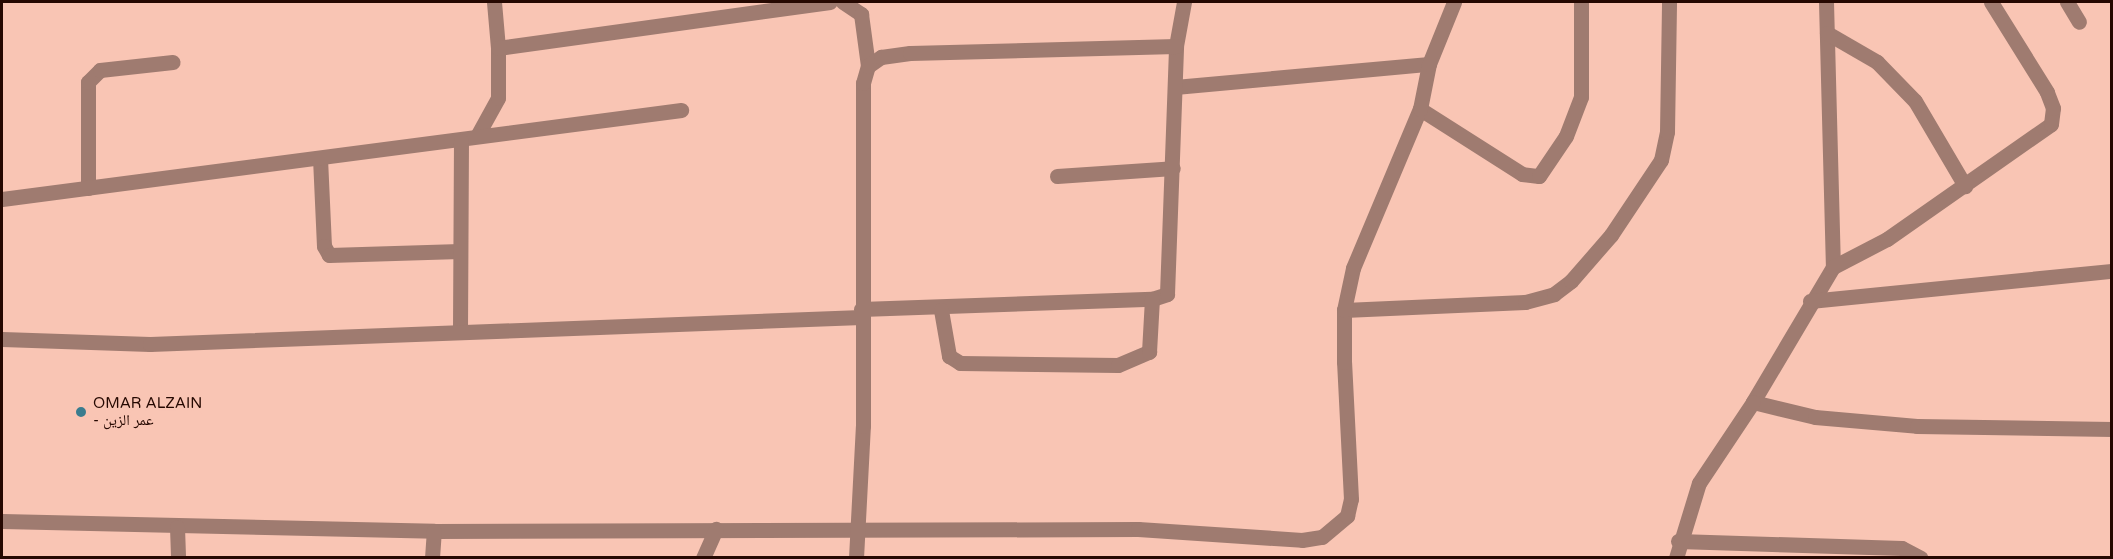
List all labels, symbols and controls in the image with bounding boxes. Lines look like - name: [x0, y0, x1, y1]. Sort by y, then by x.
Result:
- place label: OMAR ALZAIN - عمر الزين: [93, 394, 202, 429]
- marker: OMAR ALZAIN - عمر الزين: [74, 405, 88, 419]

